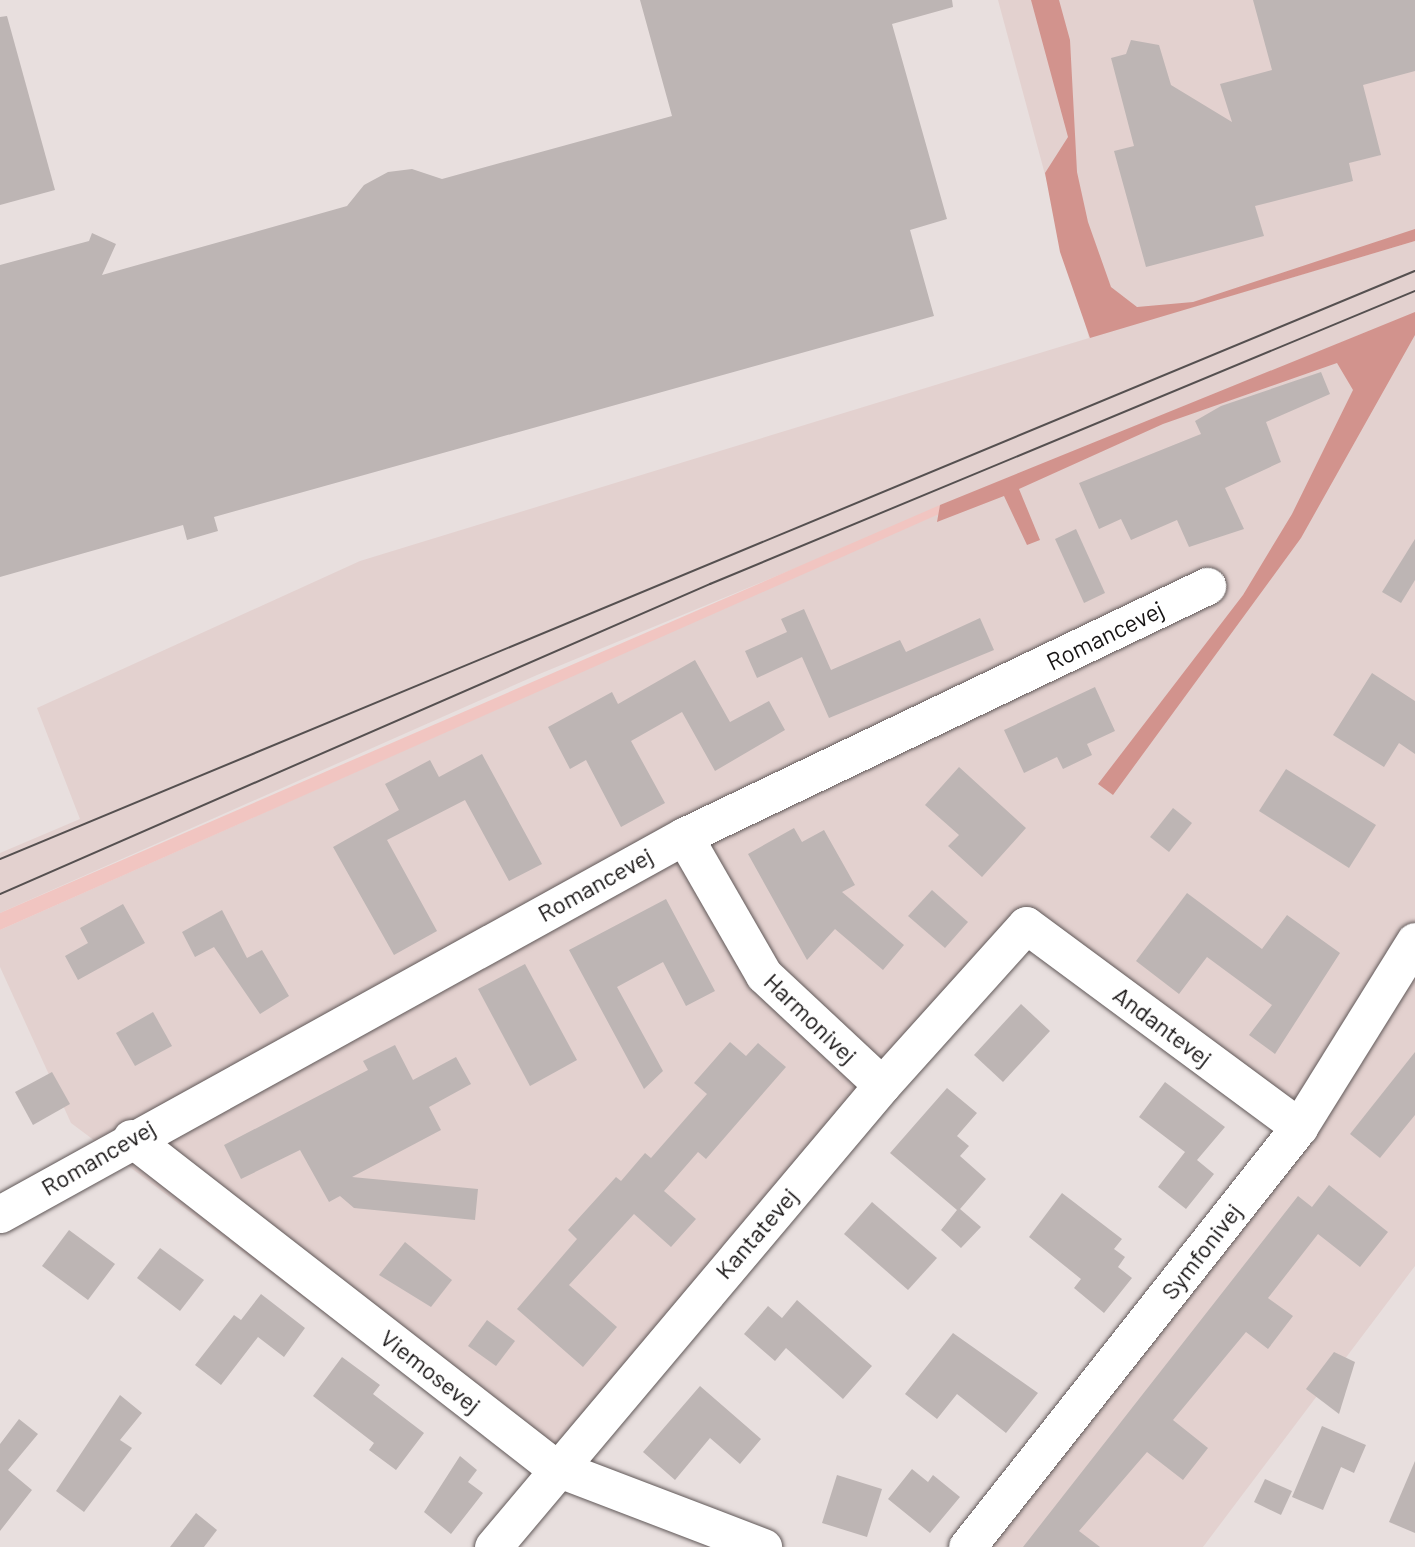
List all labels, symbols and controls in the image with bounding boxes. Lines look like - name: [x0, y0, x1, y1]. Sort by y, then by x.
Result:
- street label: Romancevej: [1042, 594, 1168, 676]
- street label: Romancevej: [532, 841, 658, 927]
- street label: Harmonivej: [758, 967, 864, 1069]
- street label: Andantevej: [1108, 980, 1218, 1072]
- street label: Romancevej: [36, 1113, 160, 1201]
- street label: Kantatevej: [709, 1182, 803, 1284]
- street label: Symfonivej: [1155, 1197, 1247, 1305]
- street label: Viemosevej: [375, 1323, 487, 1419]

